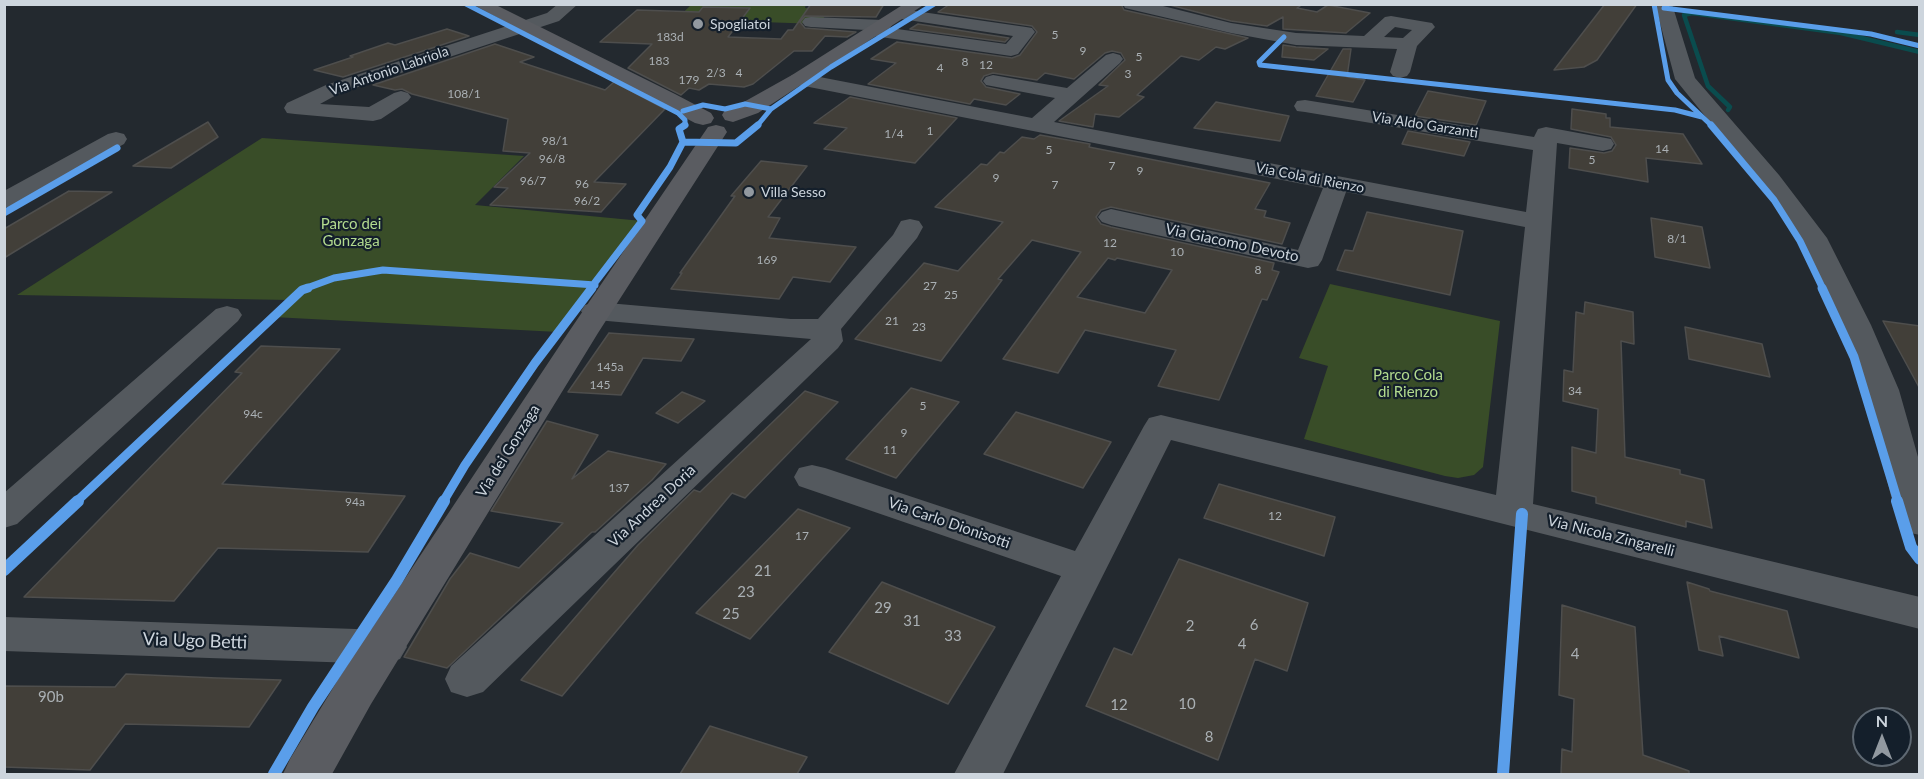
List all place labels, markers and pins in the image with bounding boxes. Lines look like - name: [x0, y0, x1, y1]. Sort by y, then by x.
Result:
- place label: Spogliatoi: [710, 16, 770, 32]
- marker: Spogliatoi: [691, 17, 705, 31]
- place label: Villa Sesso: [761, 184, 826, 200]
- marker: Villa Sesso: [742, 185, 756, 199]

